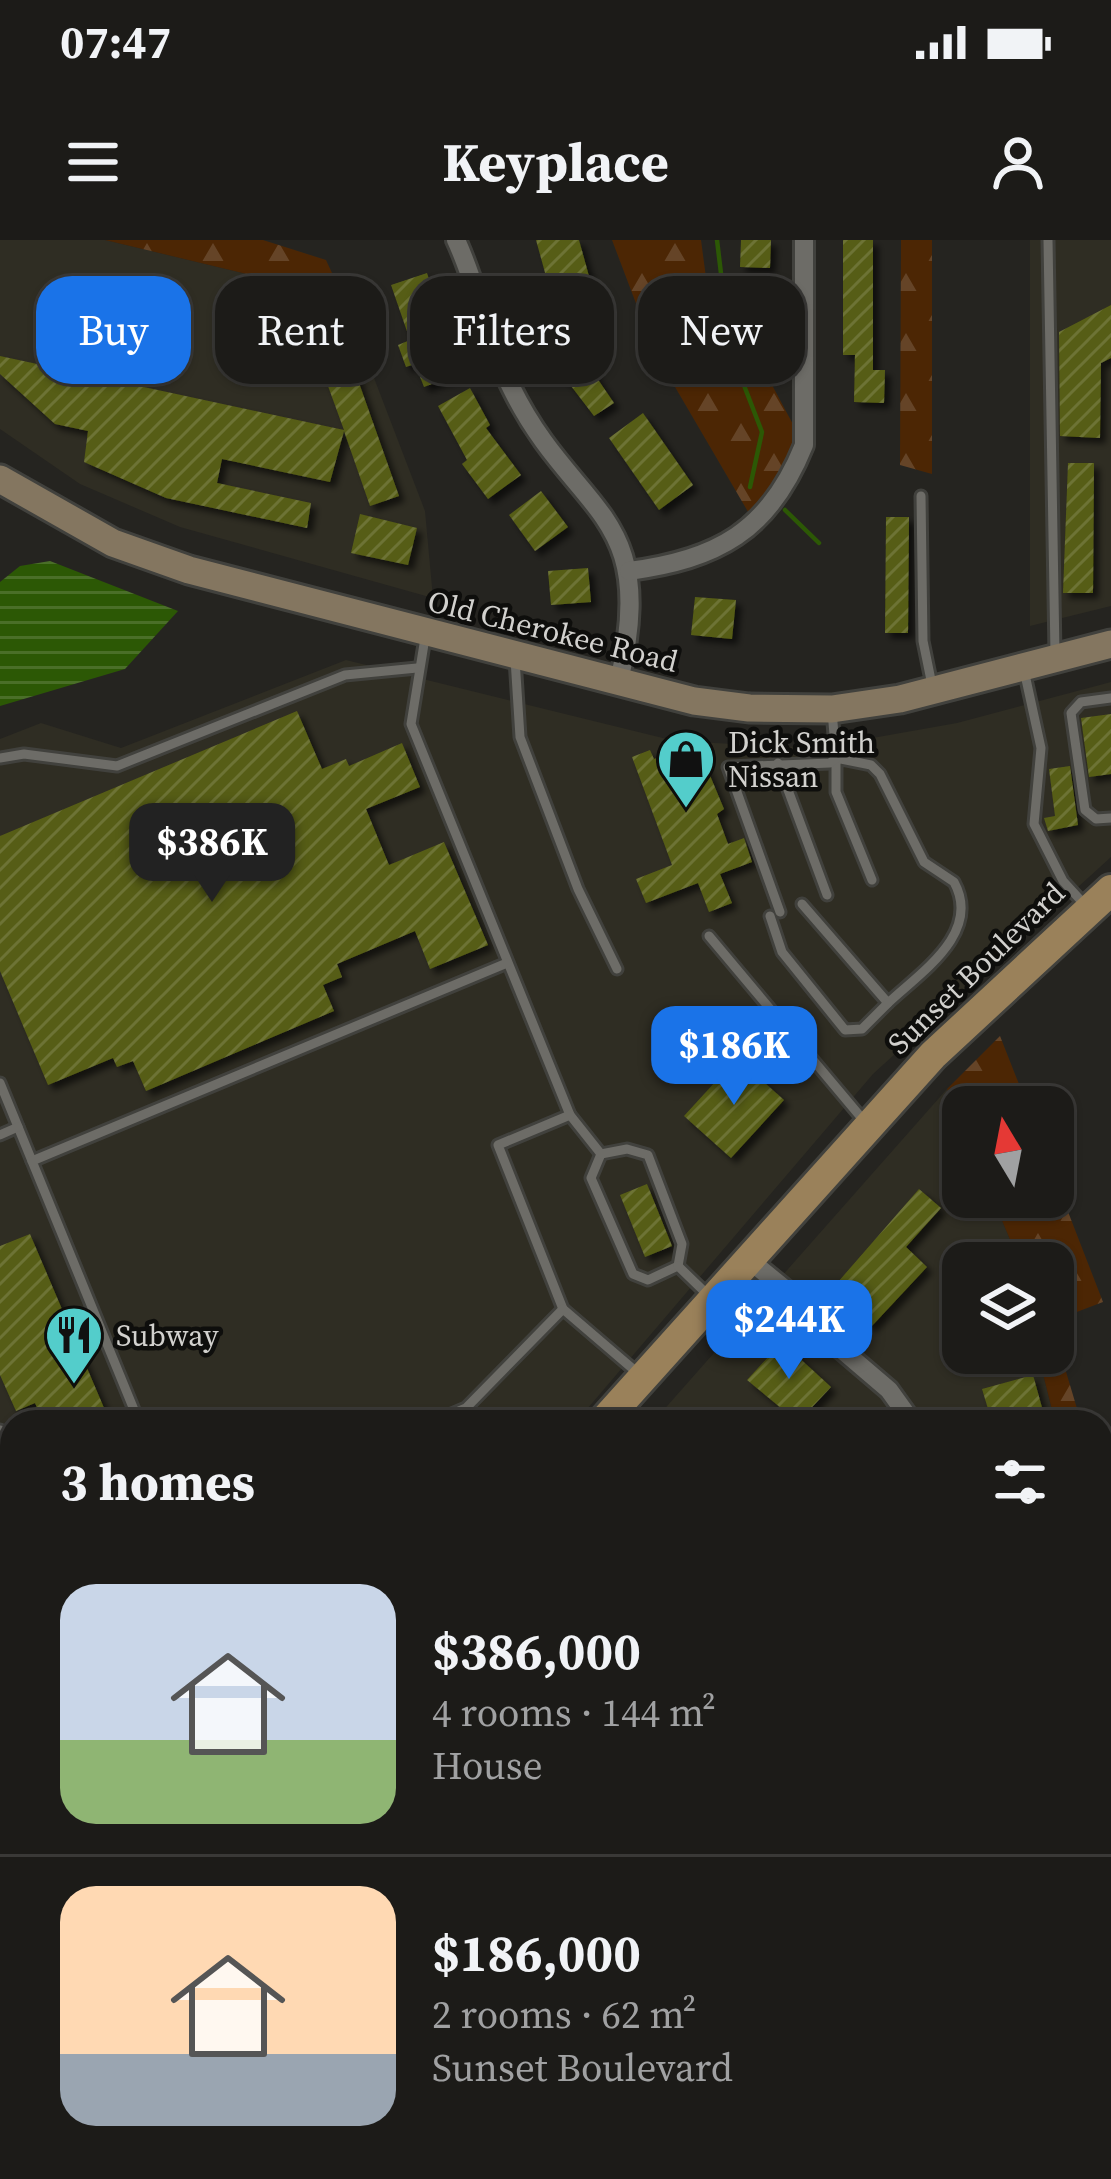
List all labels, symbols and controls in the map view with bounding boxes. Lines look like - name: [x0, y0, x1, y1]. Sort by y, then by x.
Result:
- text: 07:47: [60, 11, 171, 73]
- text: Keyplace: [442, 125, 669, 199]
- icon: menu: [60, 129, 126, 195]
- icon: person: [985, 129, 1051, 195]
- chip: Buy: [36, 276, 191, 384]
- chip: Rent: [215, 276, 386, 384]
- chip: Filters: [410, 276, 614, 384]
- chip: New: [638, 276, 805, 384]
- street label: Old Cherokee Road: [424, 580, 682, 682]
- place label: Dick Smith Nissan: [728, 722, 875, 797]
- shop icon: Dick Smith Nissan: [655, 728, 717, 810]
- pin: $386K: [128, 803, 296, 905]
- text: $386K: [156, 815, 268, 868]
- street label: Sunset Boulevard: [879, 873, 1073, 1063]
- pin: $186K: [650, 1006, 818, 1108]
- text: $186K: [678, 1018, 790, 1071]
- north arrow: [942, 1086, 1074, 1218]
- map controls: [942, 1086, 1074, 1374]
- button: layers: [942, 1242, 1074, 1374]
- pin: $244K: [705, 1280, 873, 1382]
- text: $244K: [733, 1292, 845, 1345]
- restaurant icon: Subway: [43, 1304, 105, 1386]
- place label: Subway: [116, 1315, 219, 1356]
- text: 3 homes: [60, 1447, 255, 1517]
- icon: filters: [987, 1449, 1053, 1515]
- text: $386,000: [432, 1616, 641, 1686]
- icon: home: [156, 1632, 300, 1776]
- text: 4 rooms · 144 m²: [432, 1686, 716, 1739]
- text: House: [432, 1739, 543, 1792]
- text: $186,000: [432, 1918, 641, 1988]
- icon: home: [156, 1934, 300, 2078]
- text: 2 rooms · 62 m²: [432, 1988, 696, 2041]
- text: Sunset Boulevard: [432, 2041, 733, 2094]

